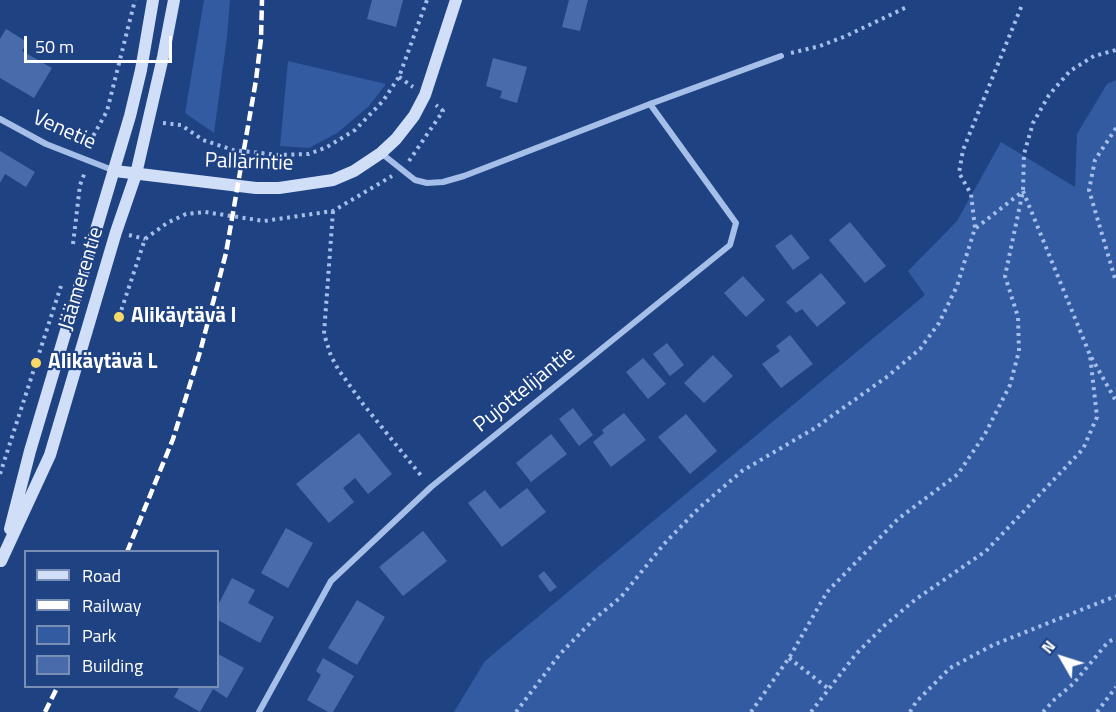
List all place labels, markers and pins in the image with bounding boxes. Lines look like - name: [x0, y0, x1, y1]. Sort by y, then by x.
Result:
- place label: Alikäytävä I: [131, 304, 237, 330]
- marker: Alikäytävä I: [112, 310, 126, 324]
- place label: Alikäytävä L: [48, 350, 157, 376]
- marker: Alikäytävä L: [29, 356, 43, 370]

